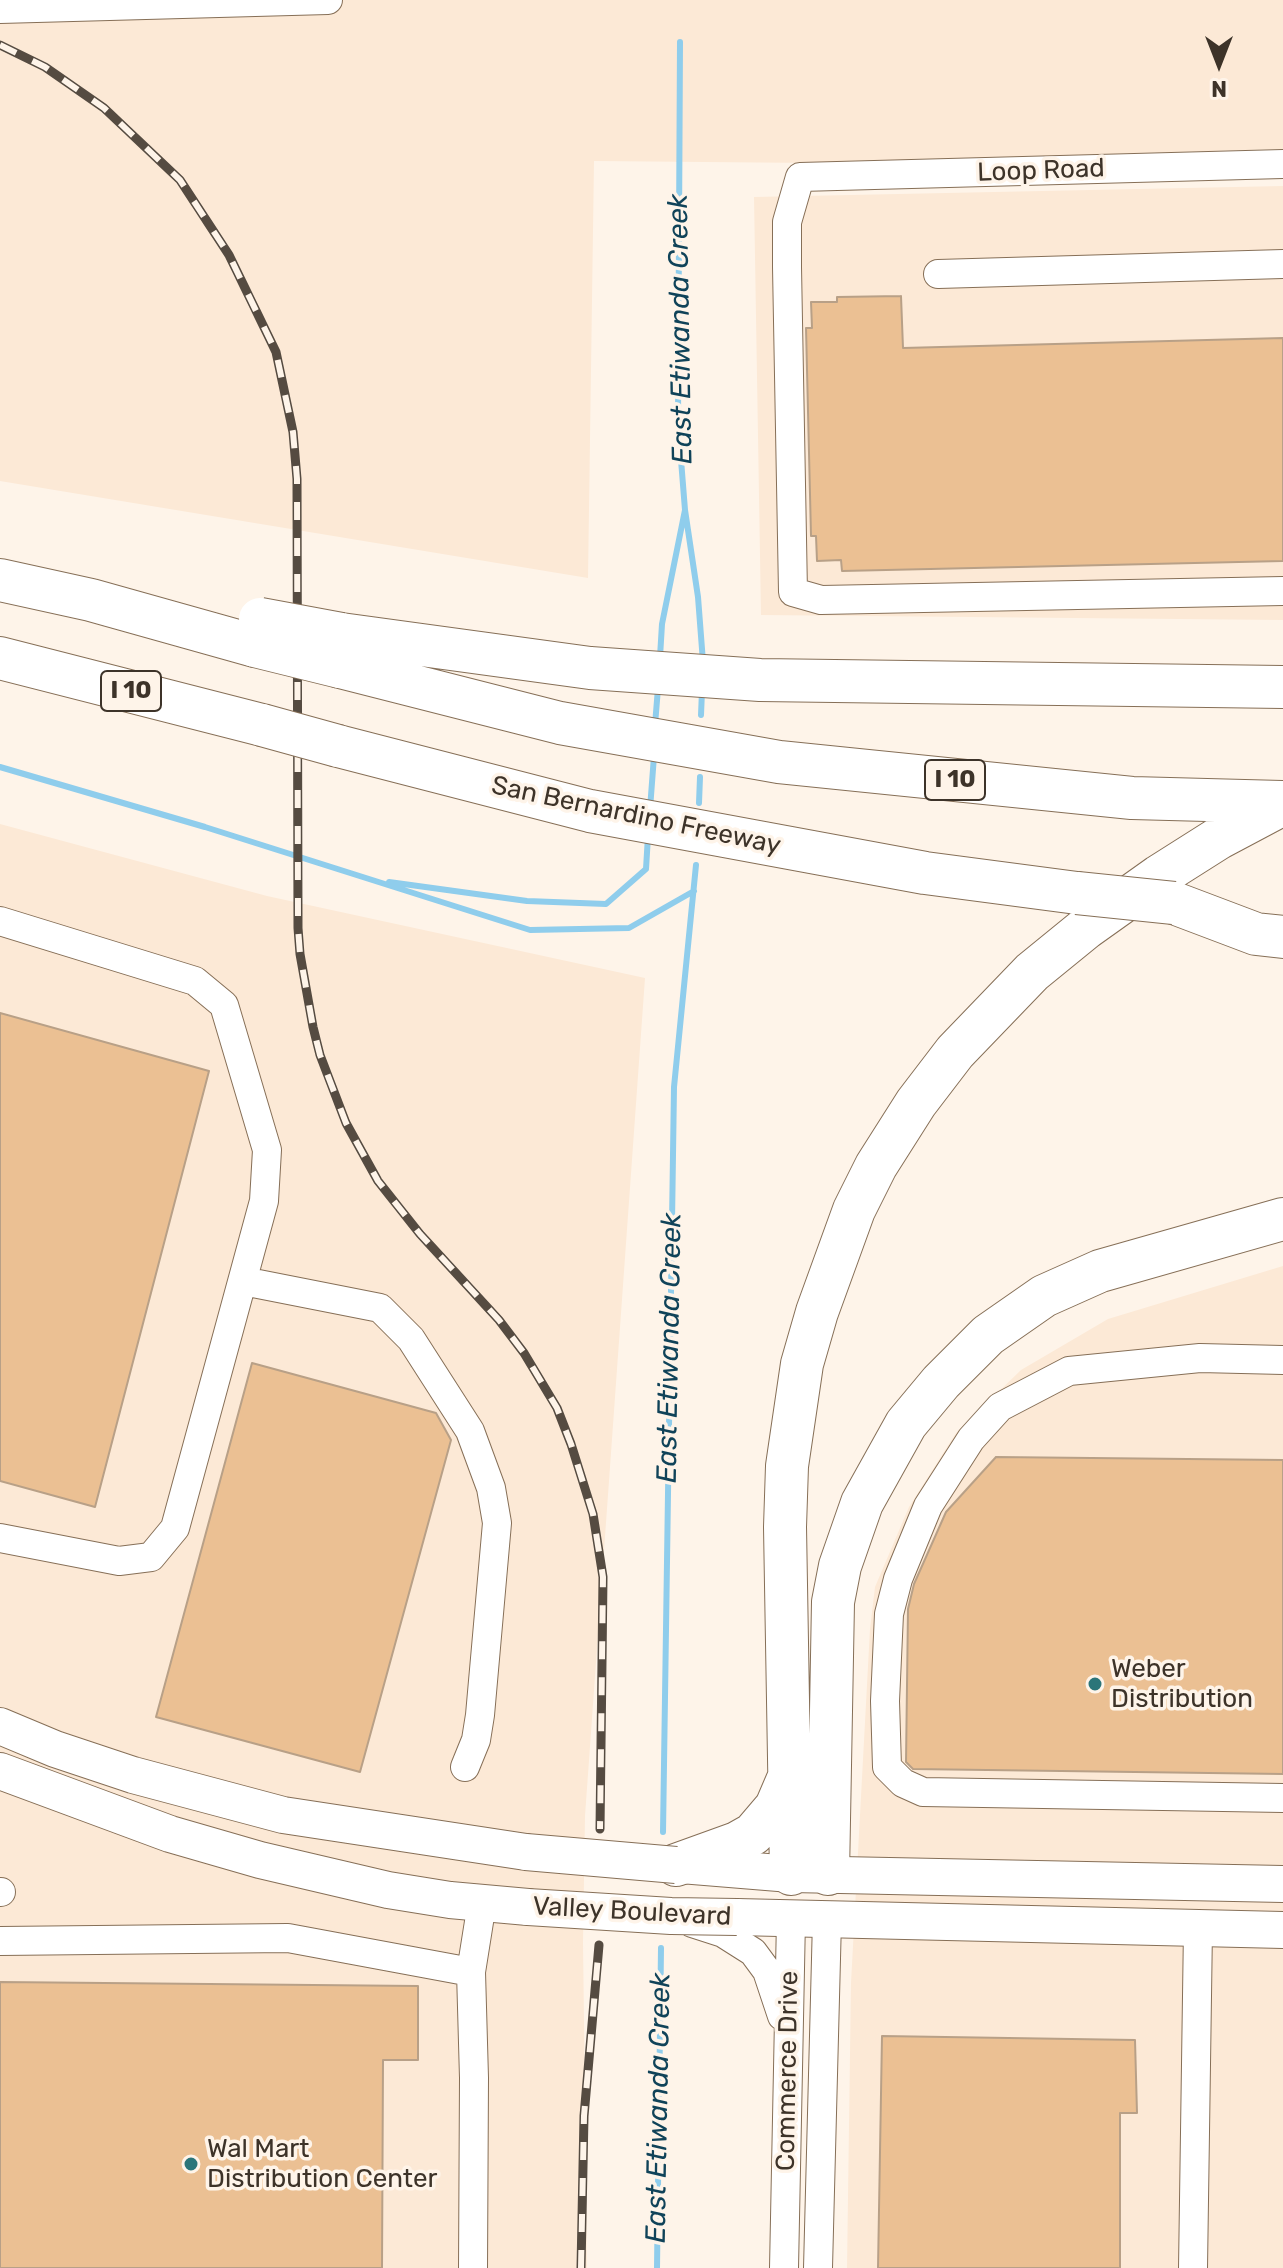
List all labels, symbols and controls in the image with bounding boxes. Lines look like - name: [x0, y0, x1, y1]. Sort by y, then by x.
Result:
- north arrow: [1179, 24, 1259, 104]
- text: N: [1211, 75, 1227, 102]
- street label: Loop Road: [977, 153, 1105, 189]
- water label: East Etiwanda Creek: [662, 194, 700, 464]
- road number: I 10: [101, 671, 161, 711]
- road number: I 10: [925, 760, 985, 800]
- street label: San Bernardino Freeway: [488, 770, 784, 862]
- water label: East Etiwanda Creek: [651, 1213, 689, 1483]
- place label: Weber Distribution: [1111, 1653, 1253, 1714]
- marker: Weber Distribution: [1086, 1675, 1104, 1693]
- street label: Valley Boulevard: [532, 1891, 732, 1933]
- street label: Commerce Drive: [771, 1970, 805, 2172]
- water label: East Etiwanda Creek: [640, 1973, 678, 2243]
- place label: Wal Mart Distribution Center: [207, 2133, 437, 2194]
- marker: Wal Mart Distribution Center: [182, 2155, 200, 2173]

